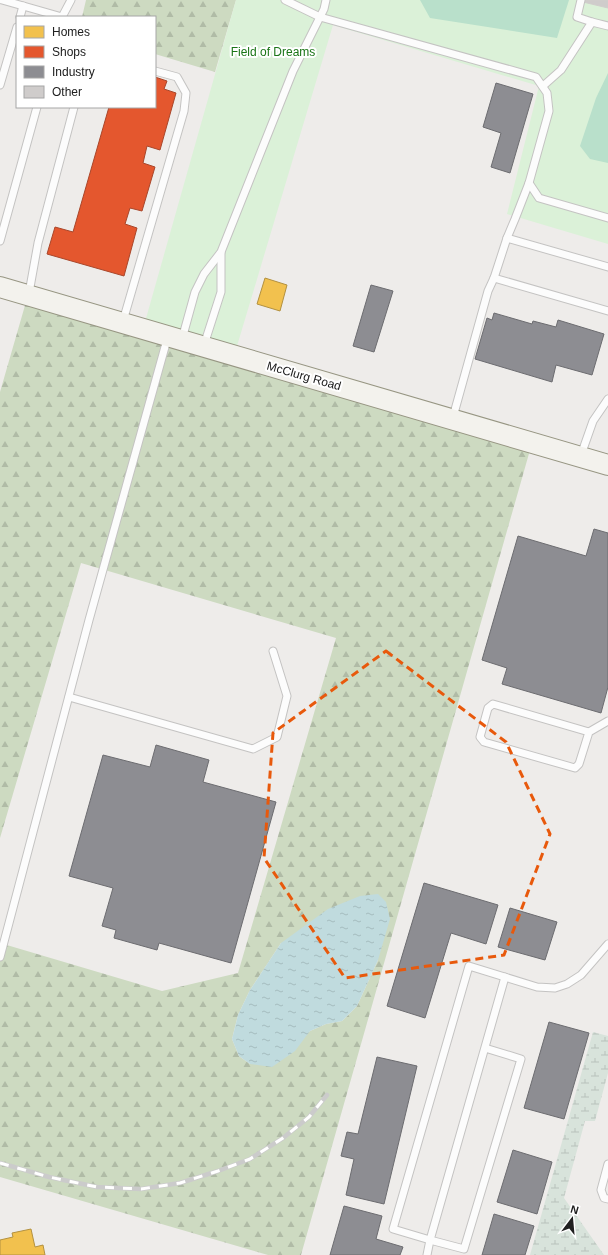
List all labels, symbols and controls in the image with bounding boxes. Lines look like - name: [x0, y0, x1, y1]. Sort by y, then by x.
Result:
- legend: [16, 16, 156, 108]
- text: Homes: [52, 25, 90, 39]
- text: Shops: [52, 45, 86, 59]
- park label: Field of Dreams: [231, 45, 315, 59]
- text: Industry: [52, 65, 95, 79]
- text: Other: [52, 85, 82, 99]
- street label: McClurg Road: [265, 359, 343, 393]
- north arrow: [552, 1199, 592, 1239]
- text: N: [569, 1203, 580, 1216]

